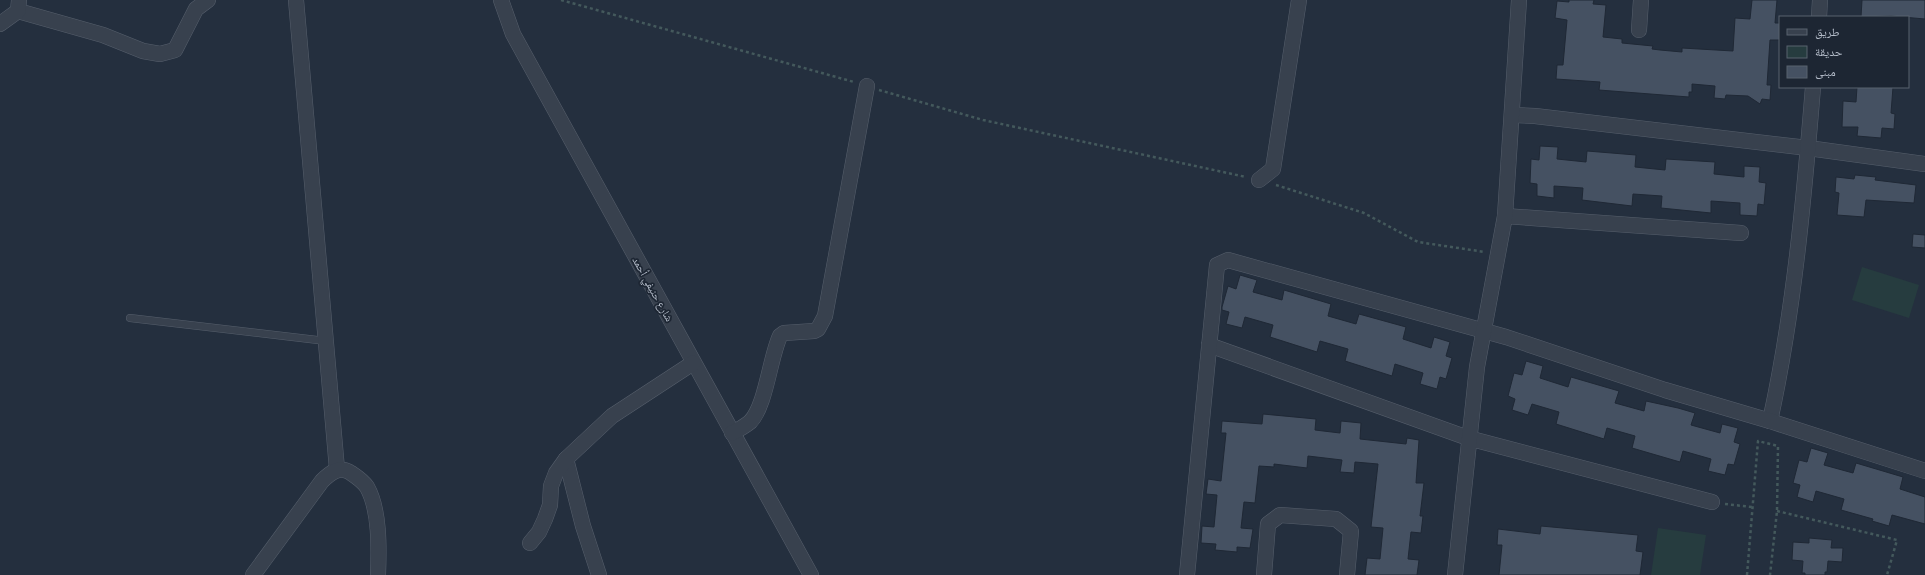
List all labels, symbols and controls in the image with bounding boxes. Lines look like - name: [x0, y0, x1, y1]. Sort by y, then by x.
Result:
- legend: [1779, 16, 1909, 88]
- text: طريق: [1815, 24, 1840, 40]
- text: حديقة: [1815, 44, 1843, 60]
- text: مبنى: [1815, 64, 1836, 80]
- street label: شارع حنيفي أحمد: [628, 254, 677, 325]

